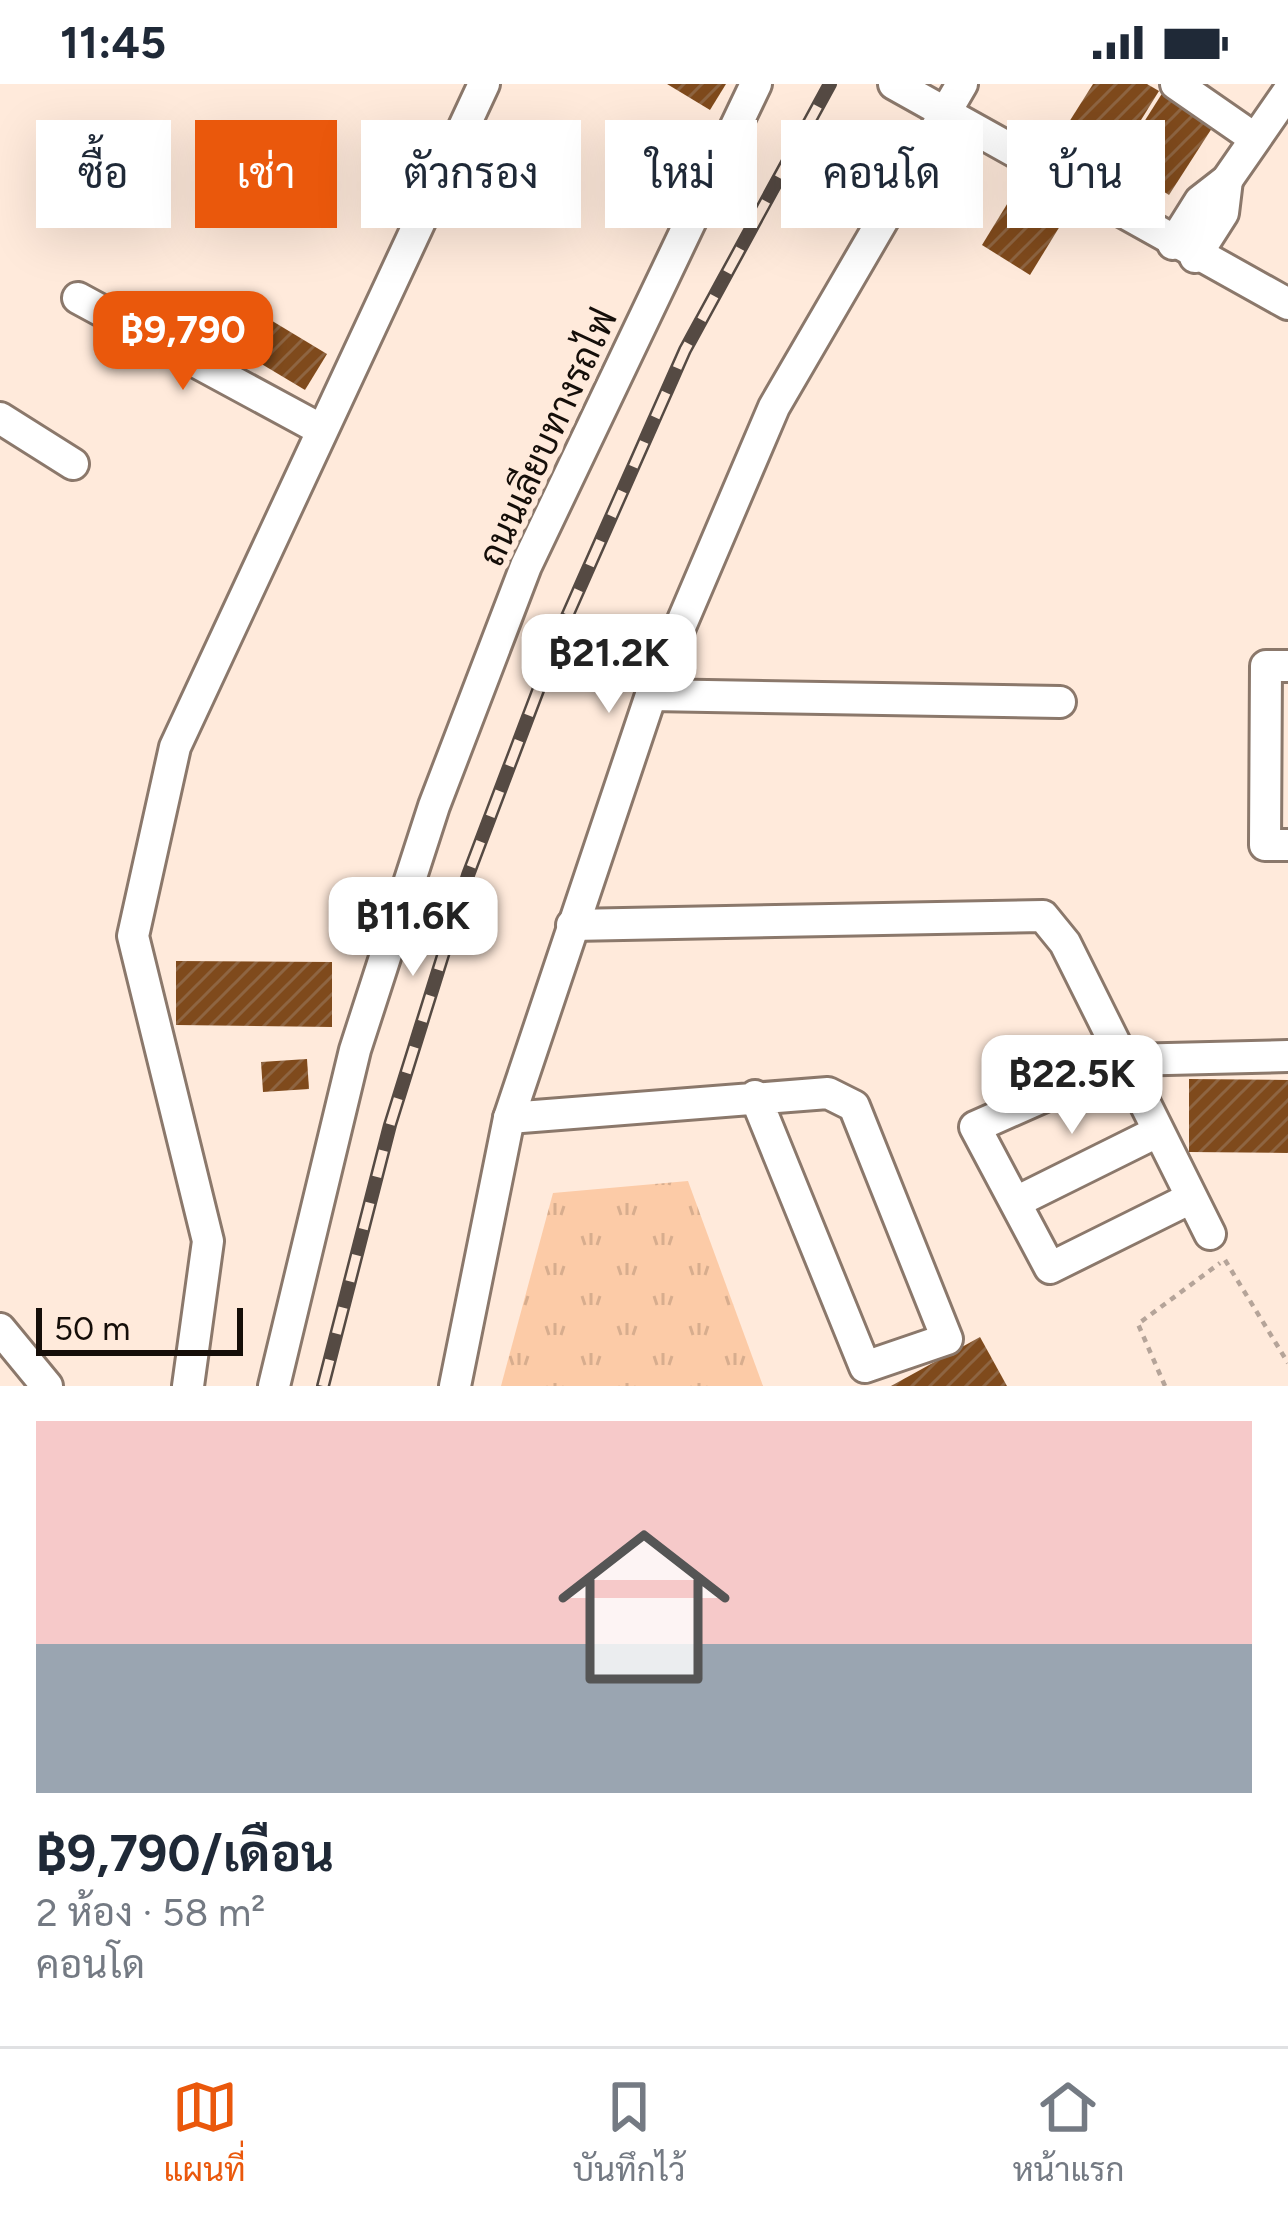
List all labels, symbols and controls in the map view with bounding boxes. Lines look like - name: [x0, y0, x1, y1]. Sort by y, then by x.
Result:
- text: 11:45: [60, 15, 166, 69]
- chip: ซื้อ: [36, 120, 171, 228]
- chip: เช่า: [195, 120, 337, 228]
- chip: ตัวกรอง: [361, 120, 581, 228]
- chip: ใหม่: [605, 120, 757, 228]
- chip: คอนโด: [781, 120, 983, 228]
- chip: บ้าน: [1007, 120, 1165, 228]
- pin: ฿9,790: [85, 291, 281, 393]
- street label: ถนนเลียบทางรถไฟ: [468, 302, 626, 572]
- text: ฿9,790: [120, 306, 246, 353]
- pin: ฿21.2K: [511, 614, 707, 716]
- text: ฿21.2K: [549, 629, 669, 676]
- pin: ฿11.6K: [315, 877, 511, 979]
- text: ฿11.6K: [356, 892, 470, 939]
- pin: ฿22.5K: [974, 1035, 1170, 1137]
- text: ฿22.5K: [1009, 1050, 1135, 1097]
- scale bar: [36, 1302, 243, 1355]
- text: 50 m: [54, 1309, 130, 1348]
- icon: home: [536, 1499, 752, 1715]
- text: ฿9,790/เดือน: [36, 1823, 334, 1884]
- text: 2 ห้อง · 58 m²: [36, 1889, 265, 1936]
- text: คอนโด: [36, 1941, 145, 1988]
- tab: แผนที่: [163, 2074, 246, 2189]
- tab: บันทึกไว้: [573, 2074, 685, 2189]
- tab: หน้าแรก: [1012, 2074, 1125, 2189]

